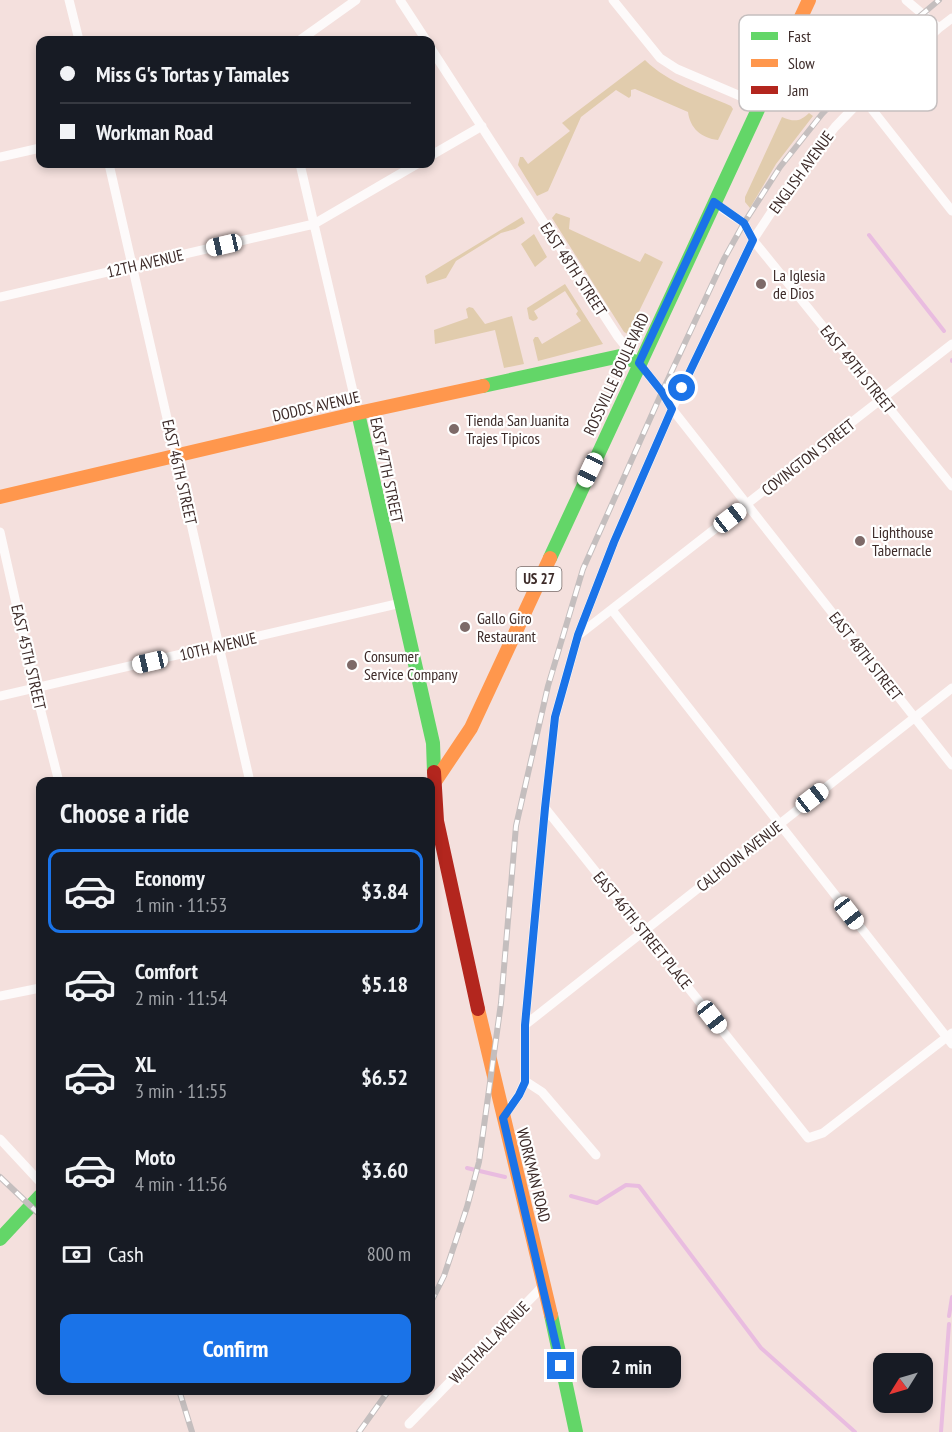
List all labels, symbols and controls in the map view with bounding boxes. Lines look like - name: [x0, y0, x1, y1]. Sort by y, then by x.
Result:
- legend: [739, 15, 937, 111]
- text: Fast: [788, 26, 811, 46]
- text: Slow: [788, 53, 815, 73]
- text: Miss G's Tortas y Tamales: [96, 60, 289, 88]
- text: Jam: [787, 80, 809, 100]
- text: Workman Road: [96, 118, 213, 146]
- street label: ENGLISH AVENUE: [764, 127, 838, 217]
- street label: EAST 48TH STREET: [536, 219, 612, 319]
- car: [204, 232, 244, 258]
- street label: 12TH AVENUE: [105, 244, 185, 282]
- place label: La Iglesia de Dios: [773, 265, 825, 303]
- marker: La Iglesia de Dios: [754, 277, 768, 291]
- street label: ROSSVILLE BOULEVARD: [579, 310, 653, 438]
- street label: EAST 49TH STREET: [816, 321, 900, 417]
- route start: [668, 374, 695, 401]
- street label: DODDS AVENUE: [270, 386, 362, 426]
- place label: Tienda San Juanita Trajes Tipicos: [466, 410, 569, 448]
- street label: COVINGTON STREET: [757, 414, 859, 500]
- street label: EAST 47TH STREET: [366, 415, 408, 525]
- street label: EAST 46TH STREET: [158, 417, 202, 527]
- marker: Tienda San Juanita Trajes Tipicos: [447, 422, 461, 436]
- car: [574, 450, 606, 490]
- car: [710, 500, 750, 536]
- place label: Lighthouse Tabernacle: [872, 522, 933, 560]
- marker: Lighthouse Tabernacle: [853, 534, 867, 548]
- road number: US 27: [516, 567, 562, 591]
- street label: EAST 45TH STREET: [7, 602, 51, 712]
- place label: Gallo Giro Restaurant: [477, 608, 537, 646]
- street label: EAST 48TH STREET: [825, 608, 907, 704]
- marker: Gallo Giro Restaurant: [458, 620, 472, 634]
- street label: 10TH AVENUE: [178, 627, 258, 665]
- place label: Consumer Service Company: [364, 646, 458, 684]
- car: [130, 649, 170, 675]
- marker: Consumer Service Company: [345, 658, 359, 672]
- car: [792, 780, 832, 816]
- text: Choose a ride: [60, 796, 189, 830]
- street label: CALHOUN AVENUE: [692, 816, 786, 896]
- icon: car: [63, 864, 117, 918]
- text: Economy: [135, 864, 205, 892]
- street label: EAST 46TH STREET PLACE: [589, 867, 697, 993]
- text: $3.84: [361, 877, 408, 905]
- text: 1 min · 11:53: [135, 892, 227, 918]
- car: [831, 893, 867, 933]
- icon: car: [63, 957, 117, 1011]
- text: Comfort: [135, 957, 198, 985]
- text: $5.18: [361, 970, 408, 998]
- text: 2 min · 11:54: [135, 985, 227, 1011]
- car: [694, 997, 730, 1037]
- icon: car: [63, 1050, 117, 1104]
- text: XL: [135, 1050, 156, 1078]
- text: $6.52: [361, 1063, 408, 1091]
- text: 3 min · 11:55: [135, 1078, 227, 1104]
- street label: WORKMAN ROAD: [513, 1126, 555, 1224]
- icon: car: [63, 1143, 117, 1197]
- text: Moto: [135, 1143, 176, 1171]
- text: $3.60: [361, 1156, 408, 1184]
- text: 4 min · 11:56: [135, 1171, 227, 1197]
- icon: cash: [60, 1238, 93, 1271]
- text: Cash: [108, 1240, 144, 1268]
- text: 800 m: [367, 1241, 411, 1267]
- street label: WALTHALL AVENUE: [445, 1296, 533, 1387]
- button: Confirm: [60, 1314, 411, 1383]
- callout: 2 min: [582, 1345, 681, 1387]
- route end: [547, 1352, 574, 1379]
- north arrow: [873, 1353, 933, 1413]
- map controls: [873, 1353, 933, 1413]
- text: 2 min: [611, 1354, 652, 1380]

